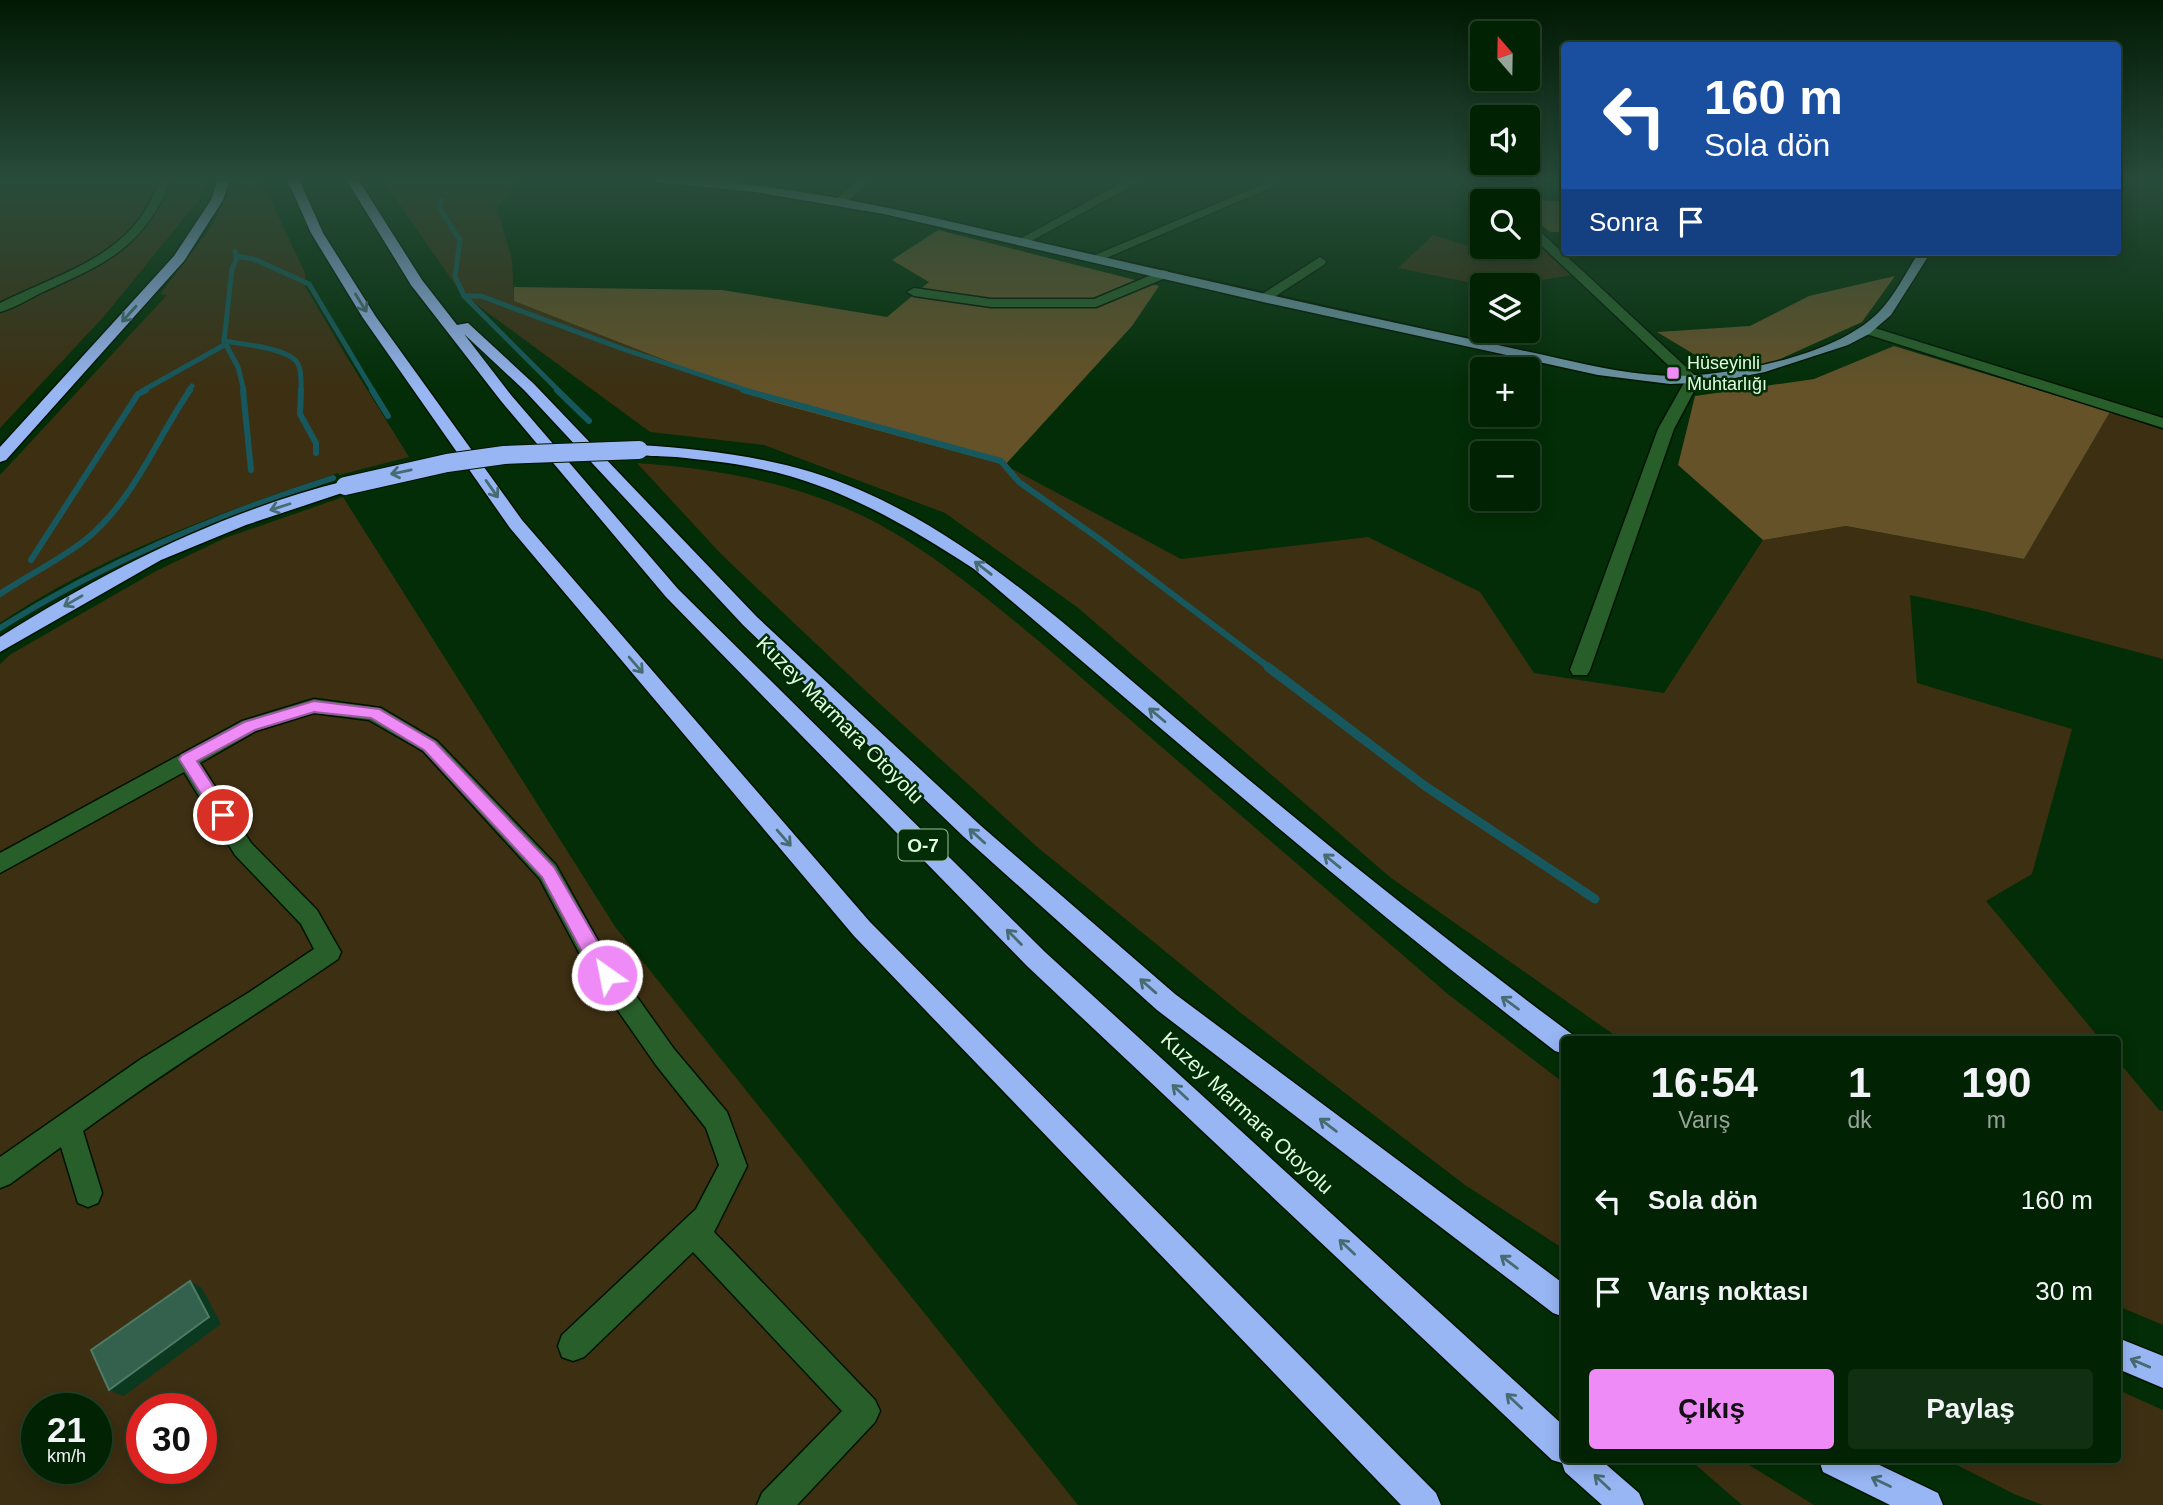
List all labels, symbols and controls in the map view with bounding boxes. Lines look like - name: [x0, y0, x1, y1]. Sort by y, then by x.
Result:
- north arrow: [1470, 21, 1540, 91]
- map controls: [1470, 21, 1540, 511]
- icon: left: [1589, 70, 1680, 161]
- text: 160 m: [1704, 70, 1843, 124]
- button: sound: [1470, 105, 1540, 175]
- text: Sola dön: [1704, 127, 1830, 163]
- button: search: [1470, 189, 1540, 259]
- icon: arrive: [1672, 203, 1710, 241]
- text: Sonra: [1589, 207, 1658, 237]
- button: layers: [1470, 273, 1540, 343]
- one-way arrow: [355, 293, 369, 313]
- one-way arrow: [121, 305, 137, 323]
- place label: Hüseyinli Muhtarlığı: [1687, 353, 1767, 394]
- button: +: [1470, 357, 1540, 427]
- marker: Hüseyinli Muhtarlığı: [1665, 365, 1681, 381]
- button: −: [1470, 441, 1540, 511]
- one-way arrow: [390, 466, 413, 480]
- one-way arrow: [485, 479, 499, 498]
- one-way arrow: [269, 501, 291, 514]
- one-way arrow: [975, 561, 993, 576]
- one-way arrow: [64, 594, 84, 608]
- street label: Kuzey Marmara Otoyolu: [752, 631, 929, 808]
- one-way arrow: [629, 655, 644, 673]
- one-way arrow: [1149, 707, 1167, 723]
- pin: [193, 785, 253, 845]
- icon: arrive: [204, 796, 242, 834]
- one-way arrow: [776, 828, 792, 846]
- one-way arrow: [968, 828, 986, 844]
- road number: O-7: [898, 830, 948, 860]
- one-way arrow: [1323, 853, 1341, 869]
- one-way arrow: [1006, 928, 1023, 945]
- position arrow: [570, 938, 644, 1012]
- one-way arrow: [1139, 978, 1157, 994]
- one-way arrow: [1501, 995, 1519, 1010]
- street label: Kuzey Marmara Otoyolu: [1157, 1027, 1338, 1198]
- text: 16:54: [1651, 1059, 1758, 1106]
- text: 1: [1848, 1059, 1871, 1106]
- text: 190: [1961, 1059, 2031, 1106]
- one-way arrow: [1172, 1084, 1189, 1101]
- text: Varış: [1678, 1107, 1730, 1133]
- text: dk: [1848, 1107, 1872, 1133]
- text: m: [1987, 1107, 2006, 1133]
- one-way arrow: [1319, 1117, 1338, 1132]
- icon: left: [1589, 1182, 1627, 1220]
- text: Sola dön: [1648, 1185, 1758, 1215]
- text: 160 m: [2021, 1185, 2093, 1215]
- one-way arrow: [1339, 1238, 1356, 1255]
- one-way arrow: [1501, 1255, 1519, 1270]
- icon: arrive: [1589, 1273, 1627, 1311]
- text: Varış noktası: [1648, 1276, 1808, 1306]
- text: 30 m: [2035, 1276, 2093, 1306]
- one-way arrow: [2130, 1356, 2152, 1369]
- button: Çıkış: [1589, 1369, 1834, 1449]
- button: Paylaş: [1848, 1369, 2093, 1449]
- speed limit sign: 30: [126, 1393, 217, 1484]
- one-way arrow: [1506, 1393, 1523, 1410]
- text: 21: [47, 1410, 86, 1449]
- text: km/h: [47, 1446, 86, 1466]
- one-way arrow: [1594, 1474, 1611, 1491]
- one-way arrow: [1871, 1475, 1892, 1489]

